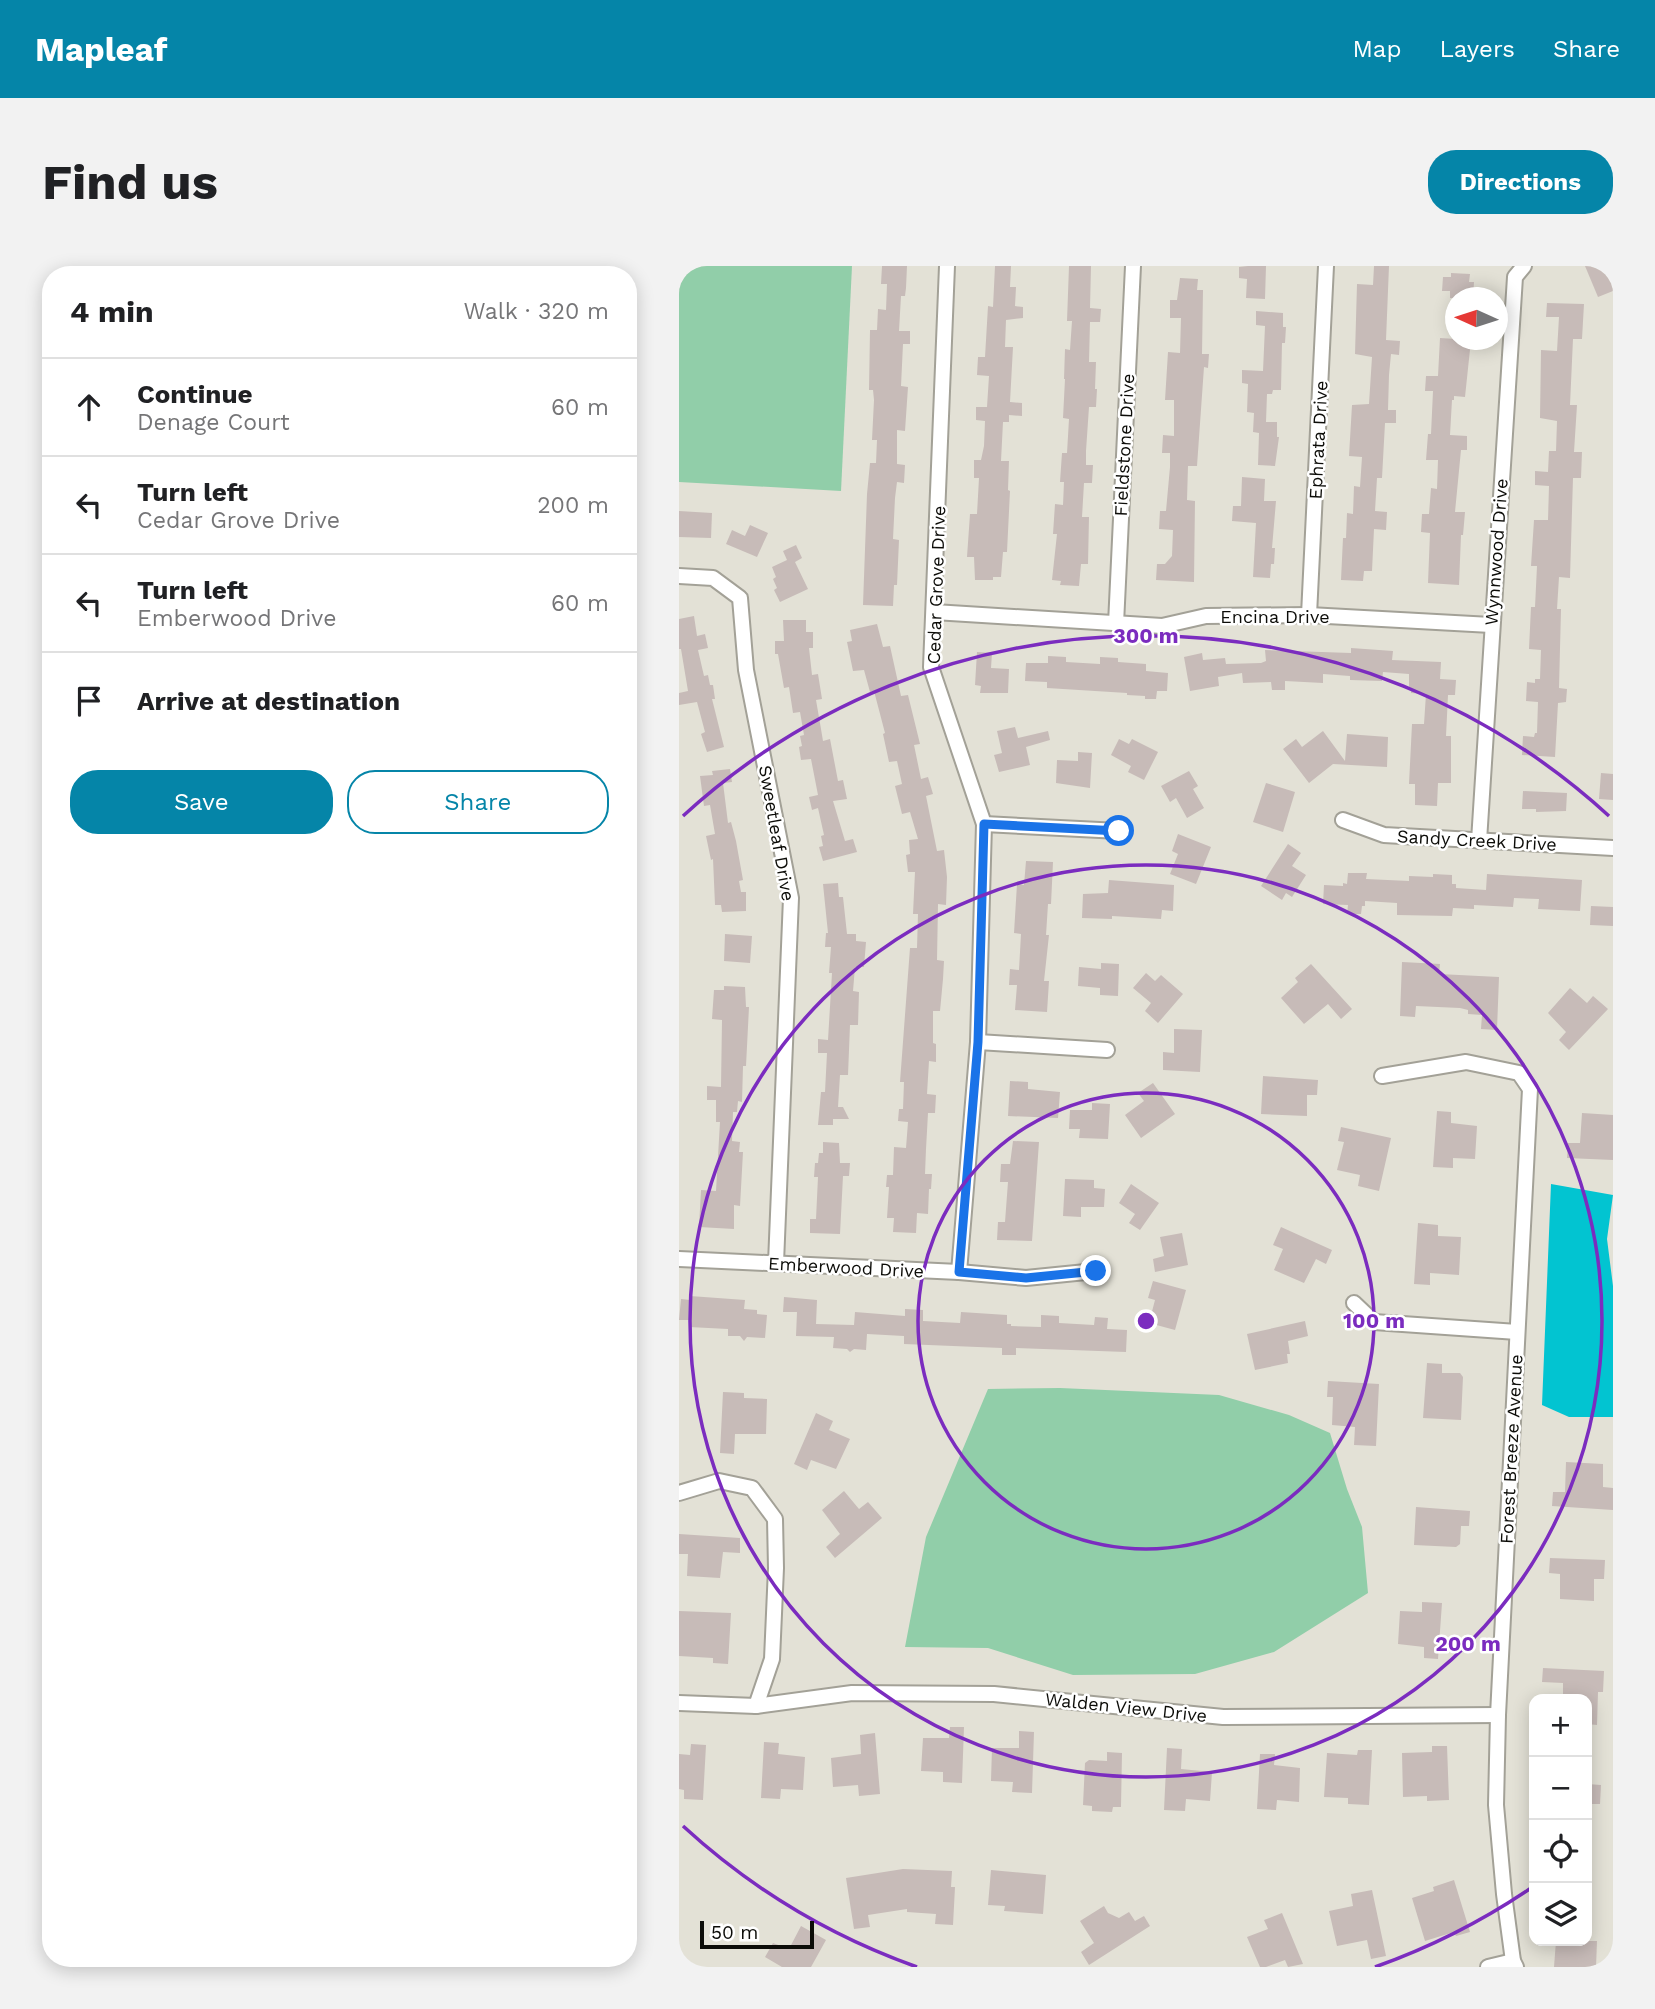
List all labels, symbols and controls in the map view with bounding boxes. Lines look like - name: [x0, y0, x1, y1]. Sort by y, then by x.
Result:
- text: Mapleaf: [35, 30, 167, 69]
- text: Map: [1353, 35, 1401, 63]
- text: Layers: [1439, 35, 1515, 63]
- text: Share: [1553, 35, 1620, 63]
- button: Directions: [1428, 150, 1613, 214]
- text: Find us: [42, 153, 218, 211]
- north arrow: [1445, 287, 1508, 350]
- text: 4 min: [70, 294, 154, 329]
- text: Walk · 320 m: [463, 298, 609, 325]
- street label: Fieldstone Drive: [1110, 373, 1138, 517]
- text: Continue: [137, 379, 253, 409]
- street label: Ephrata Drive: [1304, 380, 1332, 500]
- icon: ahead: [70, 388, 108, 426]
- text: 60 m: [551, 394, 609, 421]
- text: Denage Court: [137, 409, 290, 436]
- text: Turn left: [137, 477, 248, 507]
- street label: Wynnwood Drive: [1480, 478, 1512, 626]
- icon: left: [70, 486, 108, 524]
- text: 200 m: [537, 492, 609, 519]
- street label: Cedar Grove Drive: [923, 505, 949, 665]
- text: Cedar Grove Drive: [137, 507, 340, 534]
- text: Turn left: [137, 575, 248, 605]
- icon: left: [70, 584, 108, 622]
- text: 60 m: [551, 590, 609, 617]
- text: Emberwood Drive: [137, 605, 337, 632]
- street label: Encina Drive: [1220, 606, 1330, 627]
- text: 300 m: [1113, 623, 1179, 648]
- icon: arrive: [70, 682, 108, 720]
- text: Arrive at destination: [137, 686, 400, 716]
- street label: Sweetleaf Drive: [755, 763, 799, 903]
- button: Save: [70, 770, 333, 834]
- button: Share: [347, 770, 609, 834]
- route start: [1103, 815, 1134, 846]
- street label: Sandy Creek Drive: [1397, 825, 1557, 855]
- street label: Emberwood Drive: [767, 1252, 925, 1282]
- route end: [1080, 1255, 1111, 1286]
- text: 100 m: [1343, 1308, 1405, 1333]
- centre of rings: [1134, 1309, 1158, 1333]
- street label: Forest Breeze Avenue: [1496, 1354, 1526, 1544]
- text: 200 m: [1435, 1631, 1501, 1656]
- street label: Walden View Drive: [1044, 1688, 1208, 1726]
- map controls: [1529, 1694, 1592, 1946]
- button: +: [1529, 1694, 1592, 1757]
- button: −: [1529, 1757, 1592, 1820]
- button: locate: [1529, 1820, 1592, 1883]
- button: layers: [1529, 1883, 1592, 1946]
- scale bar: [700, 1918, 814, 1950]
- text: 50 m: [711, 1921, 758, 1944]

